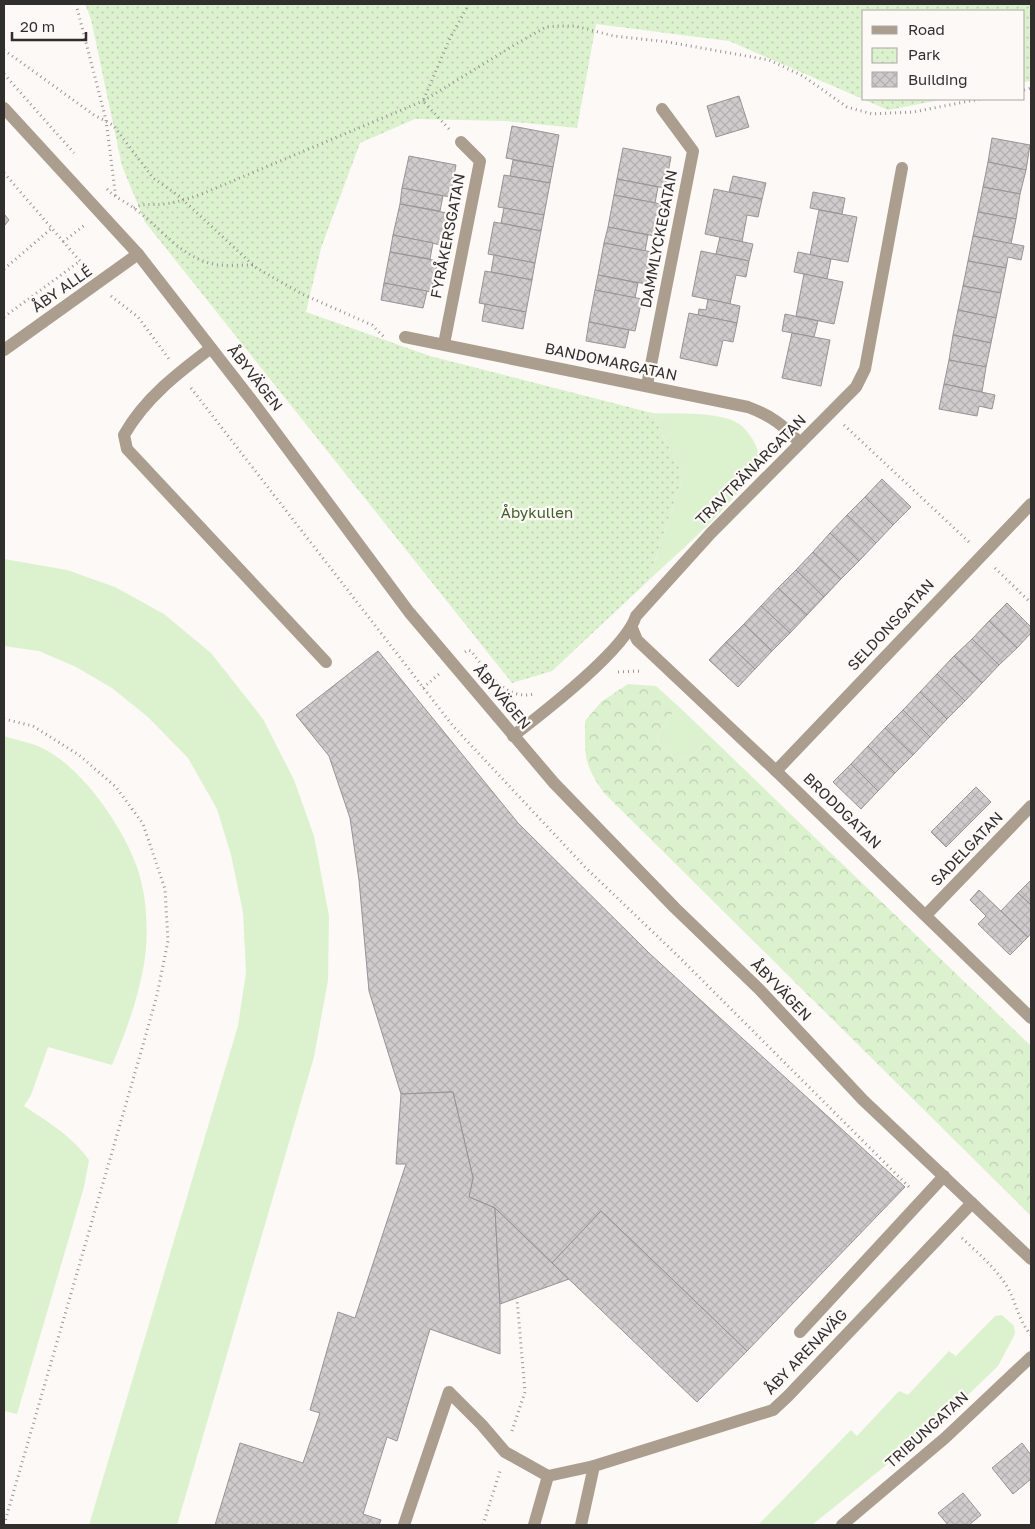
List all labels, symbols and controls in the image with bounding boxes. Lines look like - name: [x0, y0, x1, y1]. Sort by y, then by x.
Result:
- scale bar: [12, 10, 86, 42]
- legend: [862, 10, 1025, 100]
- text: 20 m: [20, 17, 55, 35]
- text: Road: [908, 20, 945, 38]
- text: Park: [908, 45, 941, 63]
- text: Building: [908, 70, 968, 88]
- street label: DAMMLYCKEGATAN: [636, 168, 680, 309]
- street label: FYRÅKERSGATAN: [426, 172, 468, 300]
- street label: ÅBY ALLÉ: [28, 261, 95, 315]
- street label: BANDOMARGATAN: [543, 338, 679, 384]
- street label: ÅBYVÄGEN: [224, 341, 287, 414]
- street label: TRAVTRÄNARGATAN: [691, 410, 809, 528]
- park label: Åbykullen: [501, 503, 573, 521]
- street label: SELDONSGATAN: [843, 575, 937, 674]
- street label: ÅBYVÄGEN: [470, 660, 535, 732]
- street label: BRODDGATAN: [800, 769, 885, 852]
- street label: SADELGATAN: [927, 808, 1006, 889]
- street label: ÅBYVÄGEN: [748, 955, 816, 1024]
- street label: ÅBY ARENAVÄG: [760, 1305, 850, 1398]
- street label: TRIBUNGATAN: [881, 1387, 971, 1471]

